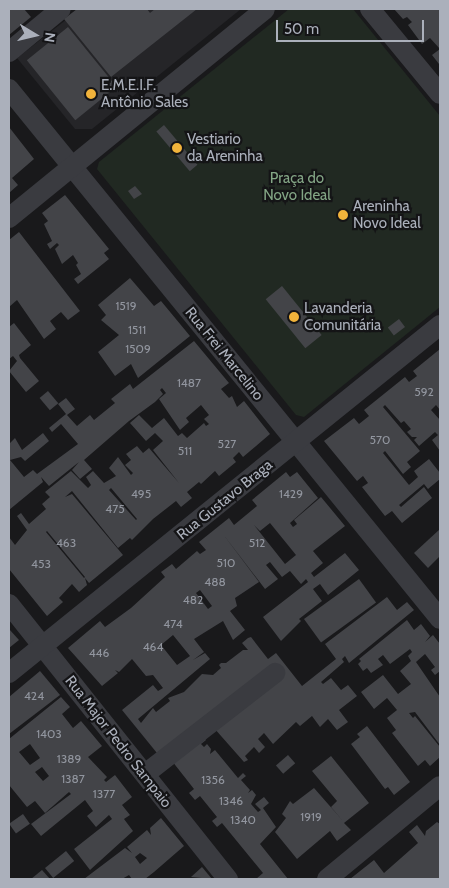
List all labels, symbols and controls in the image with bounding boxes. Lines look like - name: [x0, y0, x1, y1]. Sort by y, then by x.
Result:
- north arrow: [10, 10, 60, 60]
- scale bar: [279, 10, 426, 42]
- text: 50 m: [284, 20, 319, 38]
- text: N: [40, 31, 59, 44]
- place label: E.M.E.I.F. Antônio Sales: [101, 76, 188, 111]
- marker: E.M.E.I.F. Antônio Sales: [85, 88, 97, 100]
- place label: Vestiario da Areninha: [187, 130, 263, 165]
- marker: Vestiario da Areninha: [171, 142, 183, 154]
- park label: Praça do Novo Ideal: [263, 169, 331, 204]
- place label: Areninha Novo Ideal: [353, 197, 421, 232]
- marker: Areninha Novo Ideal: [337, 209, 349, 221]
- house number: 1519: [115, 299, 137, 313]
- place label: Lavanderia Comunitária: [304, 299, 381, 334]
- street label: Rua Frei Marcelino: [181, 304, 267, 404]
- marker: Lavanderia Comunitária: [288, 311, 300, 323]
- house number: 1511: [128, 323, 146, 337]
- house number: 1509: [125, 342, 151, 356]
- house number: 1487: [177, 376, 201, 390]
- house number: 592: [414, 385, 434, 399]
- house number: 570: [370, 433, 390, 447]
- house number: 527: [218, 437, 236, 451]
- house number: 511: [178, 444, 192, 458]
- street label: Rua Gustavo Braga: [174, 456, 276, 544]
- house number: 495: [131, 487, 151, 501]
- house number: 1429: [279, 487, 303, 501]
- house number: 475: [105, 502, 125, 516]
- house number: 463: [56, 536, 76, 550]
- house number: 512: [249, 536, 265, 550]
- house number: 510: [217, 556, 235, 570]
- house number: 453: [31, 557, 51, 571]
- house number: 488: [204, 575, 226, 589]
- house number: 482: [183, 593, 203, 607]
- house number: 474: [163, 617, 183, 631]
- house number: 464: [143, 640, 163, 654]
- house number: 446: [89, 646, 109, 660]
- street label: Rua Major Pedro Sampaio: [61, 672, 175, 812]
- house number: 424: [24, 689, 44, 703]
- house number: 1403: [36, 727, 62, 741]
- house number: 1389: [57, 752, 81, 766]
- house number: 1387: [61, 772, 85, 786]
- house number: 1356: [201, 773, 225, 787]
- house number: 1377: [93, 787, 115, 801]
- house number: 1346: [219, 794, 243, 808]
- house number: 1919: [300, 810, 322, 824]
- house number: 1340: [230, 813, 256, 827]

